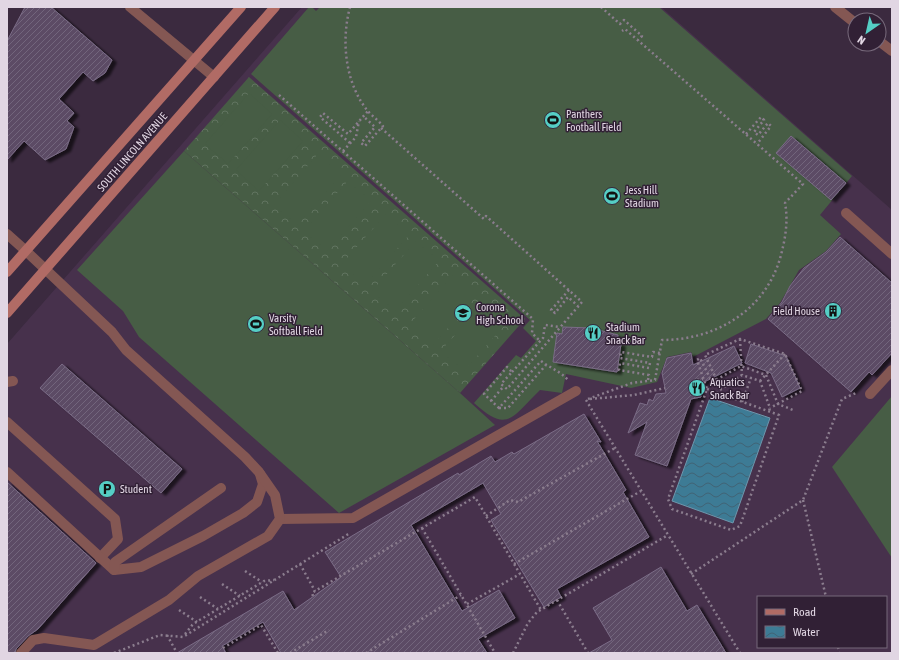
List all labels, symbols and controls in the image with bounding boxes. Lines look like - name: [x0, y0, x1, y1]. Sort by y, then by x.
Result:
- north arrow: [847, 12, 887, 52]
- text: N: [855, 33, 867, 47]
- place label: Panthers Football Field: [566, 108, 621, 133]
- street label: SOUTH LINCOLN AVENUE: [95, 110, 170, 194]
- sports icon: Panthers Football Field: [543, 110, 563, 130]
- place label: Jess Hill Stadium: [625, 184, 659, 209]
- sports icon: Jess Hill Stadium: [602, 186, 622, 206]
- place label: Corona High School: [476, 301, 524, 326]
- building icon: Field House: [823, 301, 843, 321]
- school or university icon: Corona High School: [453, 303, 473, 323]
- place label: Field House: [773, 305, 820, 317]
- place label: Varsity Softball Field: [269, 312, 323, 337]
- sports icon: Varsity Softball Field: [246, 314, 266, 334]
- place label: Stadium Snack Bar: [606, 321, 646, 346]
- restaurant icon: Stadium Snack Bar: [583, 323, 603, 343]
- place label: Aquatics Snack Bar: [710, 376, 750, 401]
- restaurant icon: Aquatics Snack Bar: [687, 378, 707, 398]
- parking icon: Student: [97, 479, 117, 499]
- place label: Student: [120, 483, 152, 495]
- legend: [757, 596, 887, 648]
- text: Road: [793, 605, 816, 619]
- text: Water: [793, 625, 820, 639]

